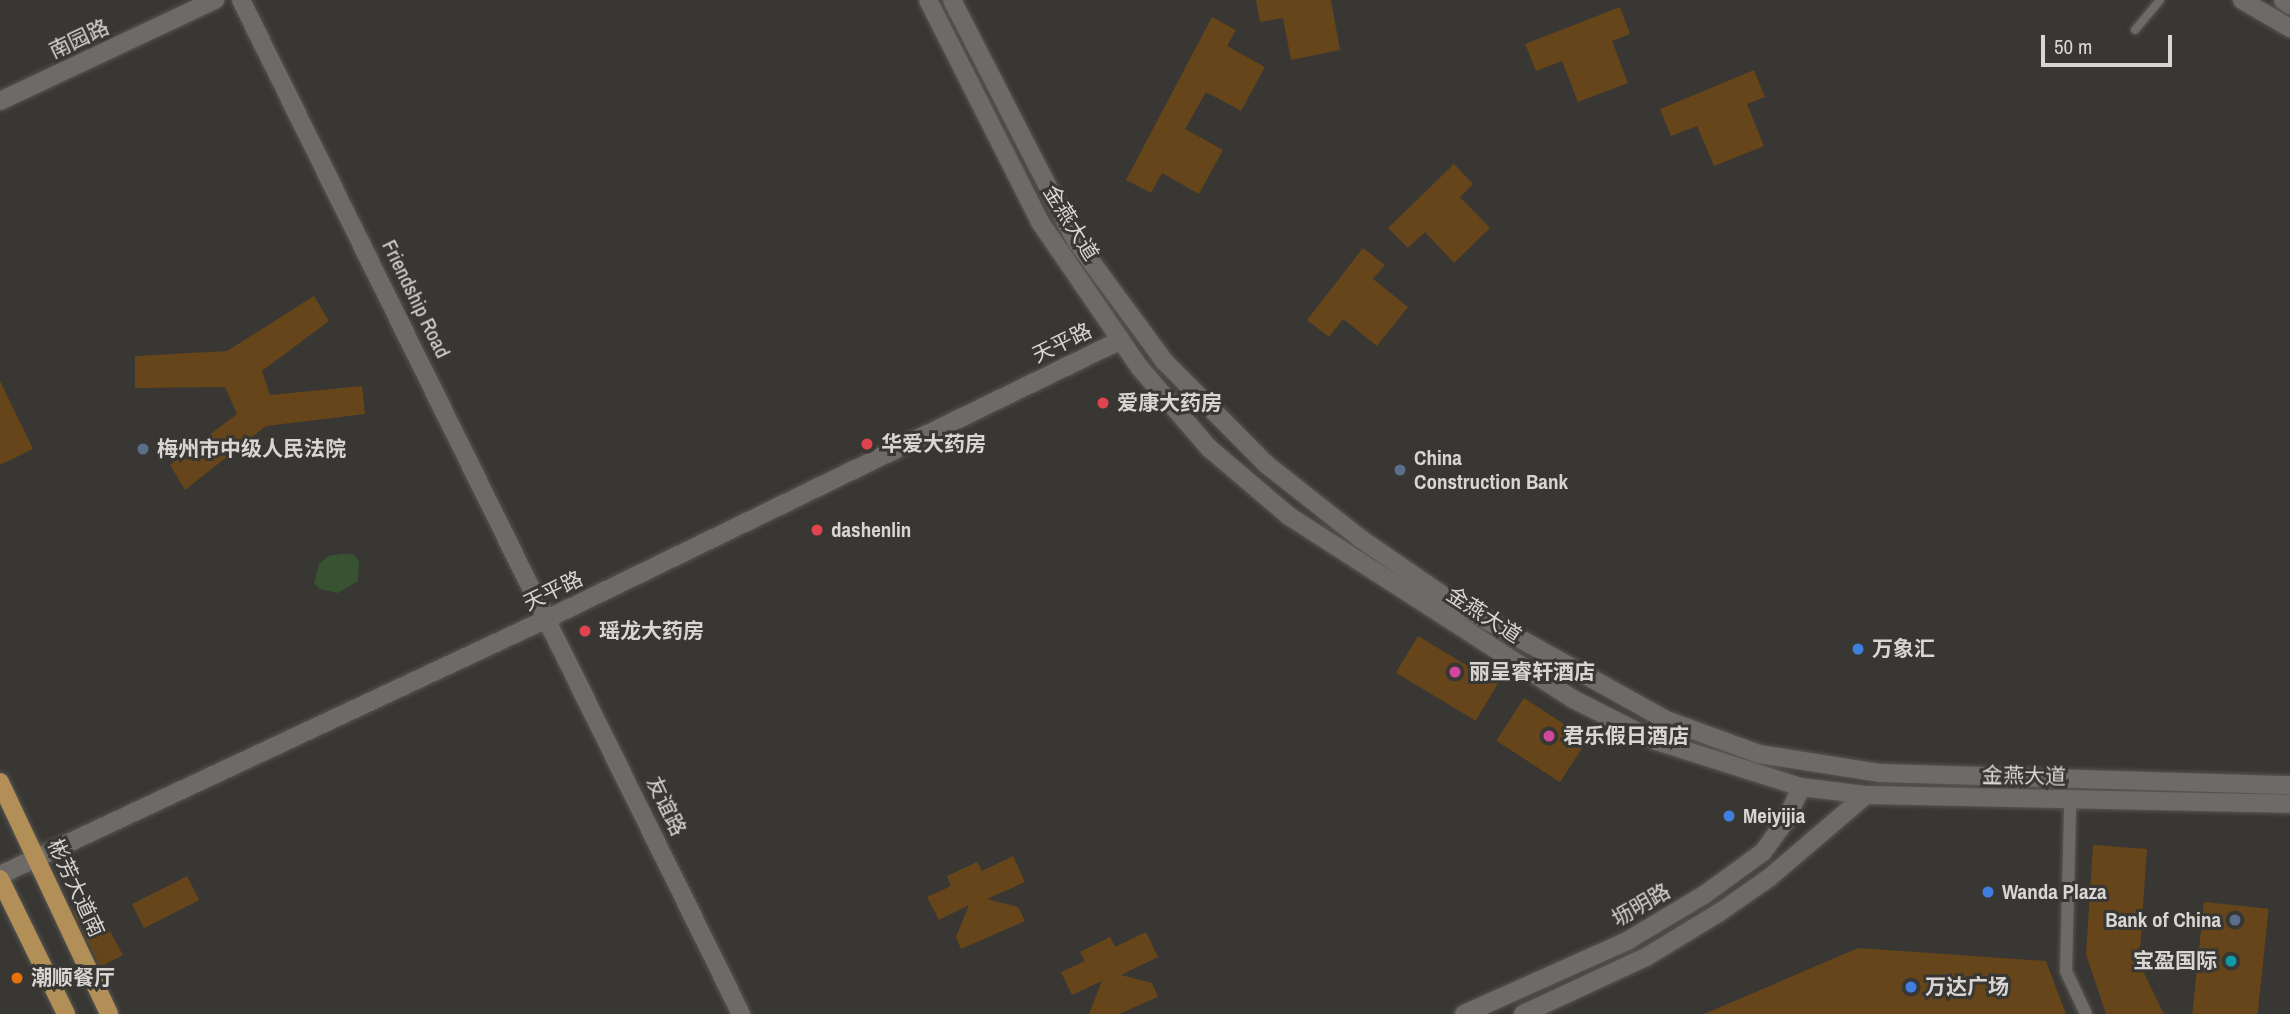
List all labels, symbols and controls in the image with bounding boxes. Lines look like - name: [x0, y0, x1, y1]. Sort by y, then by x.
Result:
- street label: 南园路: [45, 14, 113, 64]
- scale bar: [2045, 21, 2176, 65]
- text: 50 m: [2054, 32, 2092, 61]
- street label: 金燕大道: [1038, 181, 1104, 265]
- street label: Friendship Road: [377, 236, 455, 362]
- street label: 天平路: [1028, 318, 1096, 368]
- place label: 爱康大药房: [1117, 390, 1222, 416]
- marker: 爱康大药房: [1095, 395, 1111, 411]
- place label: 华爱大药房: [881, 431, 986, 457]
- place label: 梅州市中级人民法院: [157, 436, 346, 462]
- marker: 华爱大药房: [859, 436, 875, 452]
- marker: 梅州市中级人民法院: [135, 441, 151, 457]
- place label: China Construction Bank: [1414, 445, 1568, 495]
- marker: China Construction Bank: [1392, 462, 1408, 478]
- place label: dashenlin: [831, 517, 911, 543]
- marker: dashenlin: [809, 522, 825, 538]
- street label: 天平路: [519, 566, 587, 616]
- street label: 金燕大道: [1442, 582, 1526, 648]
- place label: 瑶龙大药房: [599, 618, 704, 644]
- marker: 瑶龙大药房: [577, 623, 593, 639]
- place label: 万象汇: [1872, 636, 1935, 662]
- marker: 万象汇: [1850, 641, 1866, 657]
- place label: 丽呈睿轩酒店: [1469, 659, 1595, 685]
- marker: 丽呈睿轩酒店: [1447, 664, 1463, 680]
- place label: 君乐假日酒店: [1563, 723, 1689, 749]
- marker: 君乐假日酒店: [1541, 728, 1557, 744]
- street label: 金燕大道: [1982, 763, 2066, 789]
- street label: 友谊路: [641, 772, 691, 840]
- place label: Meiyijia: [1743, 803, 1805, 829]
- marker: Meiyijia: [1721, 808, 1737, 824]
- street label: 彬芳大道南: [42, 835, 110, 941]
- street label: 坜明路: [1607, 878, 1675, 932]
- place label: Wanda Plaza: [2002, 879, 2107, 905]
- marker: Wanda Plaza: [1980, 884, 1996, 900]
- place label: Bank of China: [2105, 907, 2221, 933]
- marker: Bank of China: [2227, 912, 2243, 928]
- place label: 宝盈国际: [2133, 948, 2217, 974]
- marker: 宝盈国际: [2223, 953, 2239, 969]
- place label: 潮顺餐厅: [31, 965, 115, 991]
- marker: 潮顺餐厅: [9, 970, 25, 986]
- place label: 万达广场: [1925, 974, 2009, 1000]
- marker: 万达广场: [1903, 979, 1919, 995]

